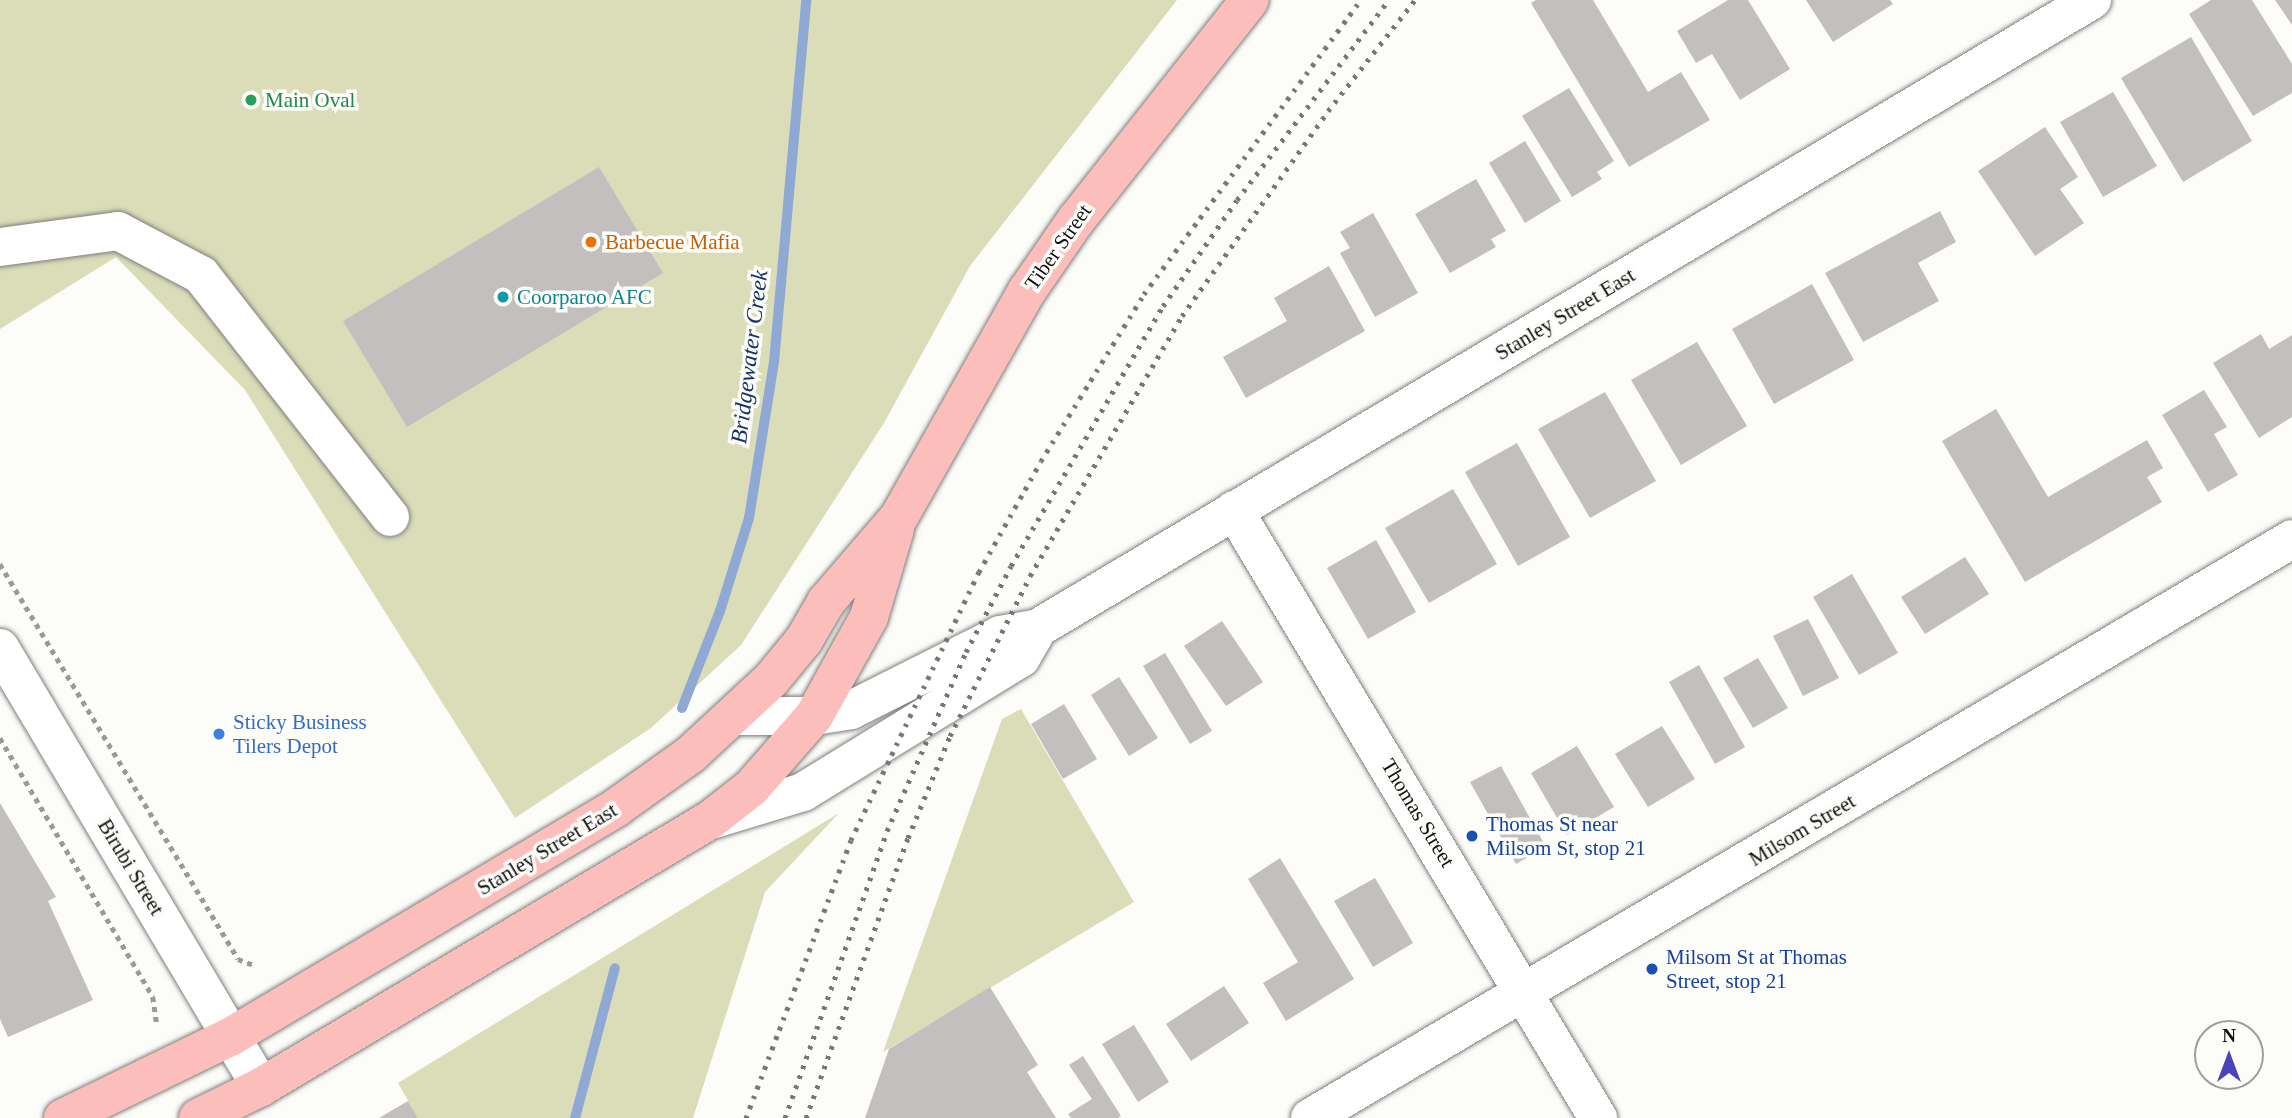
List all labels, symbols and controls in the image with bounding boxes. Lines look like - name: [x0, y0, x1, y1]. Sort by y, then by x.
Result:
- place label: Main Oval: [265, 87, 355, 113]
- marker: Main Oval: [243, 92, 259, 108]
- street label: Tiber Street: [1019, 199, 1097, 295]
- place label: Barbecue Mafia: [605, 229, 740, 255]
- marker: Barbecue Mafia: [583, 234, 599, 250]
- street label: Stanley Street East: [1491, 262, 1639, 366]
- water label: Bridgewater Creek: [726, 269, 774, 445]
- place label: Coorparoo AFC: [517, 284, 653, 310]
- marker: Coorparoo AFC: [495, 289, 511, 305]
- place label: Sticky Business Tilers Depot: [233, 709, 367, 759]
- marker: Sticky Business Tilers Depot: [211, 726, 227, 742]
- street label: Thomas Street: [1376, 754, 1460, 872]
- street label: Milsom Street: [1744, 788, 1860, 872]
- street label: Stanley Street East: [473, 797, 621, 901]
- place label: Thomas St near Milsom St, stop 21: [1486, 811, 1646, 861]
- street label: Birubi Street: [92, 814, 170, 920]
- marker: Thomas St near Milsom St, stop 21: [1464, 828, 1480, 844]
- place label: Milsom St at Thomas Street, stop 21: [1666, 944, 1847, 994]
- marker: Milsom St at Thomas Street, stop 21: [1644, 961, 1660, 977]
- north arrow: [2194, 1020, 2264, 1090]
- text: N: [2222, 1025, 2236, 1046]

